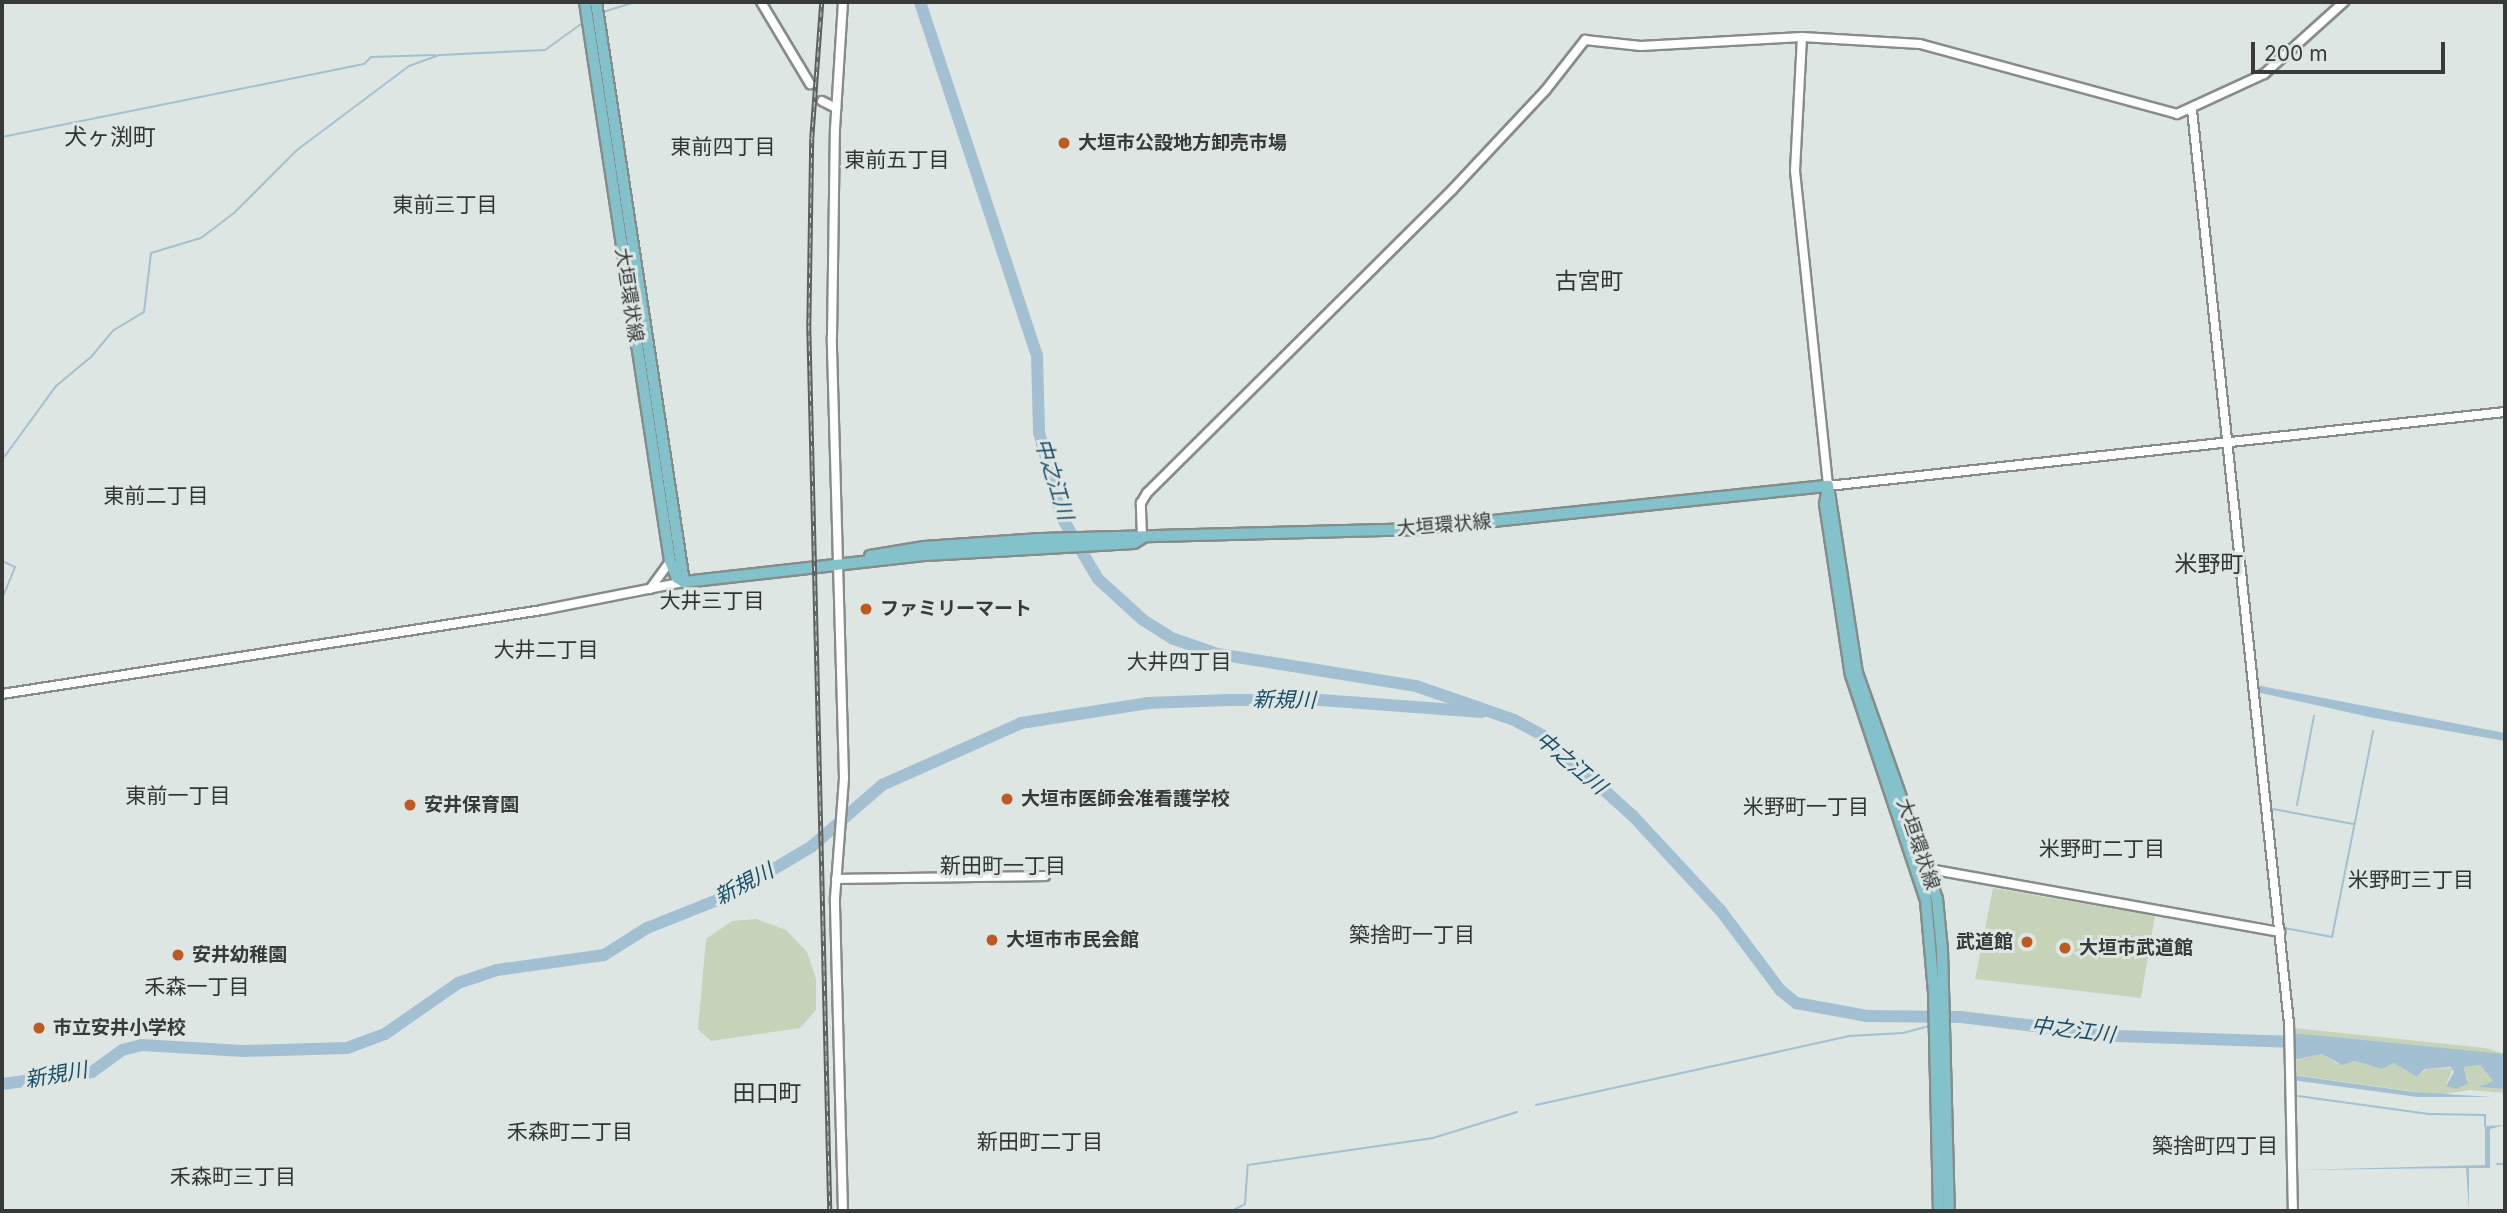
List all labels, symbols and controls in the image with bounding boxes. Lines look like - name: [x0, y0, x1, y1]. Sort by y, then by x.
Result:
- scale bar: [2255, 28, 2449, 72]
- text: 200 m: [2264, 41, 2328, 66]
- district label: 犬ヶ渕町: [64, 123, 156, 151]
- place label: 大垣市公設地方卸売市場: [1078, 132, 1287, 154]
- district label: 東前四丁目: [671, 134, 775, 160]
- marker: 大垣市公設地方卸売市場: [1056, 135, 1072, 151]
- district label: 東前五丁目: [845, 147, 949, 173]
- district label: 東前三丁目: [393, 192, 497, 218]
- street label: 大垣環状線: [610, 246, 648, 344]
- district label: 古宮町: [1555, 267, 1623, 295]
- water label: 中之江川: [1030, 435, 1078, 523]
- district label: 東前二丁目: [104, 483, 208, 509]
- street label: 大垣環状線: [1396, 510, 1492, 540]
- district label: 米野町: [2175, 550, 2243, 578]
- district label: 大井三丁目: [660, 588, 764, 614]
- place label: ファミリーマート: [880, 598, 1032, 620]
- marker: ファミリーマート: [858, 601, 874, 617]
- district label: 大井二丁目: [494, 637, 598, 663]
- district label: 大井四丁目: [1127, 649, 1231, 675]
- water label: 新規川: [1252, 687, 1316, 713]
- water label: 中之江川: [1531, 726, 1611, 800]
- district label: 東前一丁目: [126, 783, 230, 809]
- place label: 大垣市医師会准看護学校: [1021, 788, 1230, 810]
- marker: 大垣市医師会准看護学校: [999, 791, 1015, 807]
- place label: 安井保育園: [424, 794, 519, 816]
- district label: 米野町一丁目: [1743, 794, 1869, 820]
- street label: 大垣環状線: [1892, 795, 1944, 893]
- marker: 安井保育園: [402, 797, 418, 813]
- district label: 米野町二丁目: [2039, 836, 2165, 862]
- district label: 新田町一丁目: [940, 853, 1066, 879]
- water label: 新規川: [710, 858, 778, 910]
- district label: 米野町三丁目: [2348, 867, 2474, 893]
- district label: 築捨町一丁目: [1349, 922, 1475, 948]
- place label: 大垣市市民会館: [1006, 929, 1139, 951]
- place label: 武道館: [1956, 931, 2013, 953]
- marker: 大垣市市民会館: [984, 932, 1000, 948]
- marker: 武道館: [2019, 934, 2035, 950]
- place label: 大垣市武道館: [2079, 937, 2193, 959]
- marker: 大垣市武道館: [2057, 940, 2073, 956]
- place label: 安井幼稚園: [192, 944, 287, 966]
- marker: 安井幼稚園: [170, 947, 186, 963]
- district label: 禾森一丁目: [145, 974, 249, 1000]
- water label: 中之江川: [2030, 1012, 2116, 1048]
- place label: 市立安井小学校: [53, 1017, 186, 1039]
- marker: 市立安井小学校: [31, 1020, 47, 1036]
- water label: 新規川: [23, 1057, 89, 1093]
- district label: 田口町: [733, 1079, 801, 1107]
- district label: 禾森町二丁目: [507, 1119, 633, 1145]
- district label: 新田町二丁目: [977, 1129, 1103, 1155]
- district label: 築捨町四丁目: [2152, 1133, 2278, 1159]
- district label: 禾森町三丁目: [170, 1164, 296, 1190]

